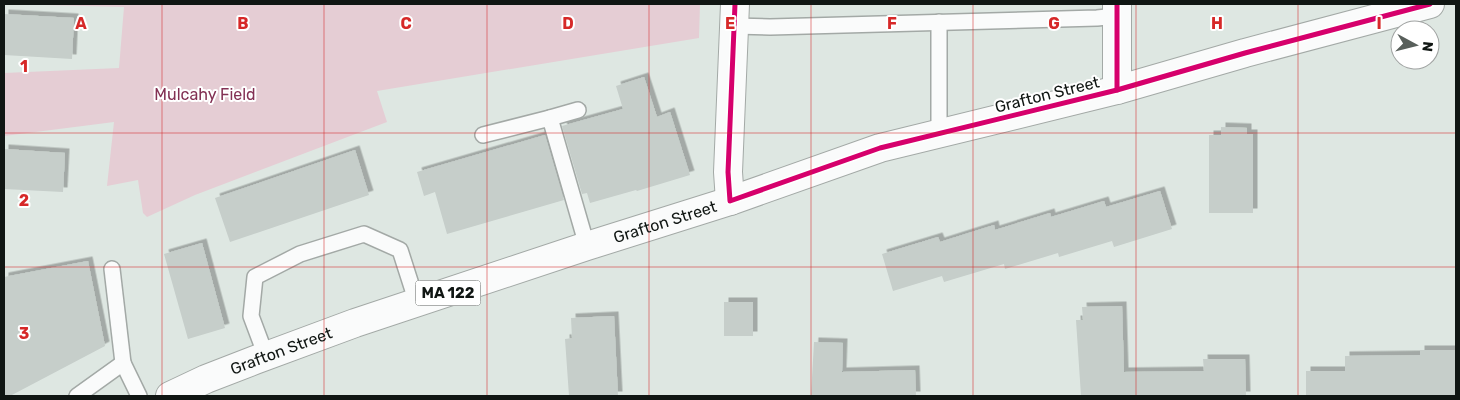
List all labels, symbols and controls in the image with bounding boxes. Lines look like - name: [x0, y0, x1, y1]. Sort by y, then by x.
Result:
- text: A: [75, 14, 87, 33]
- text: B: [237, 14, 249, 33]
- text: C: [400, 14, 412, 33]
- text: D: [562, 14, 574, 33]
- text: E: [725, 14, 735, 33]
- text: F: [887, 14, 897, 33]
- text: G: [1048, 14, 1060, 33]
- text: H: [1211, 14, 1223, 33]
- text: I: [1376, 14, 1382, 33]
- north arrow: [1390, 20, 1440, 70]
- text: N: [1418, 40, 1436, 53]
- text: 1: [20, 57, 28, 76]
- street label: Grafton Street: [993, 72, 1101, 117]
- park label: Mulcahy Field: [154, 85, 256, 104]
- text: 2: [19, 191, 29, 210]
- street label: Grafton Street: [611, 197, 719, 247]
- road number: MA 122: [416, 280, 480, 306]
- street label: Grafton Street: [228, 323, 335, 379]
- text: 3: [19, 324, 29, 343]

